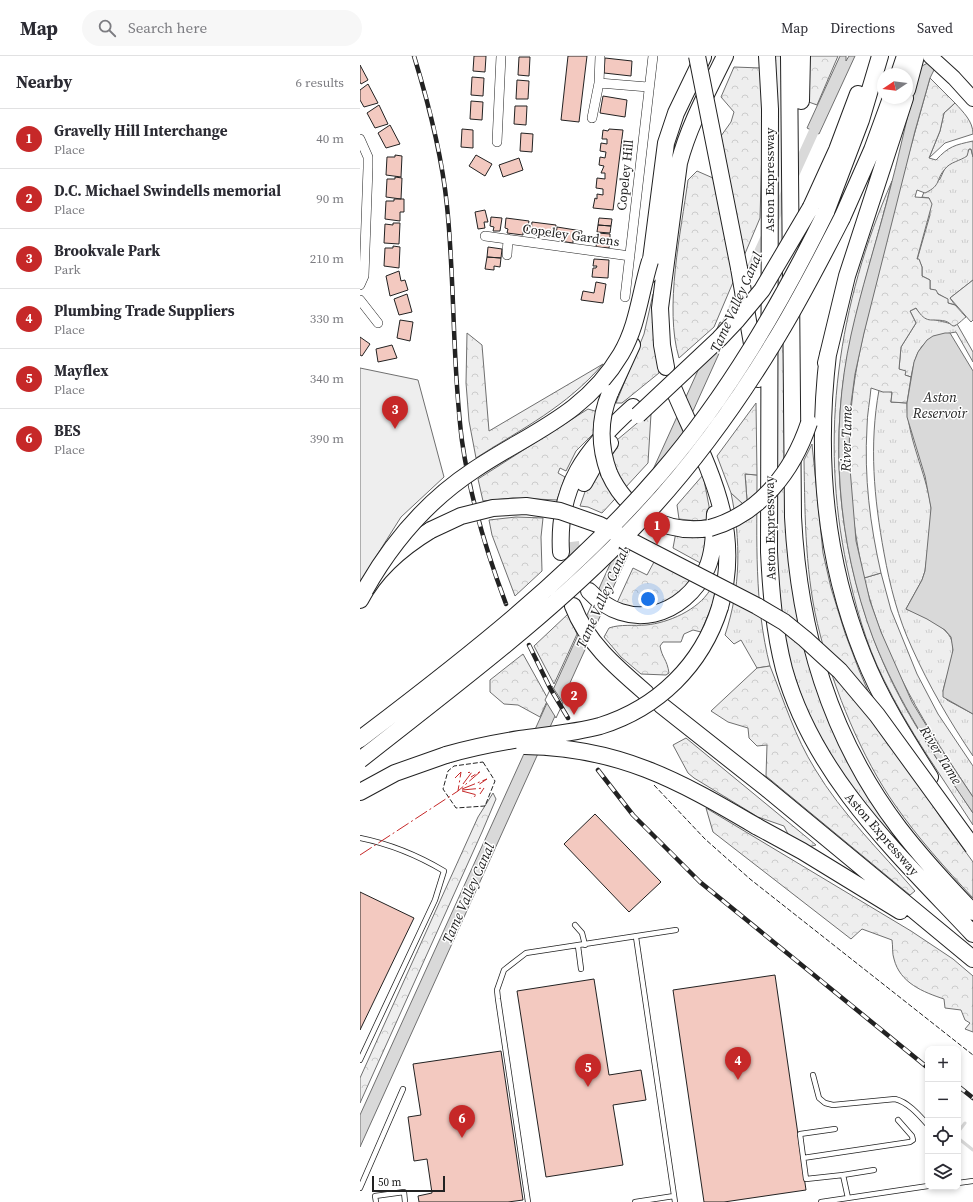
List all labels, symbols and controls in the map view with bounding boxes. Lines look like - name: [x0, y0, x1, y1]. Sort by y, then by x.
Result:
- search box: [82, 10, 362, 46]
- text: Map: [20, 15, 58, 41]
- icon: search: [96, 17, 118, 39]
- text: Search here: [128, 17, 207, 38]
- text: Map: [781, 18, 808, 38]
- text: Directions: [830, 18, 895, 38]
- text: Saved: [917, 18, 953, 38]
- north arrow: [877, 68, 913, 104]
- text: Nearby: [16, 70, 72, 94]
- text: 6 results: [296, 74, 344, 91]
- text: Gravelly Hill Interchange: [54, 120, 228, 141]
- street label: Aston Expressway: [761, 127, 778, 232]
- text: 1: [25, 130, 33, 147]
- text: 40 m: [316, 130, 344, 147]
- street label: Copeley Hill: [613, 139, 637, 211]
- text: Place: [54, 141, 85, 158]
- text: D.C. Michael Swindells memorial: [54, 180, 281, 201]
- text: 2: [25, 190, 33, 207]
- text: 90 m: [316, 190, 344, 207]
- text: Place: [54, 201, 85, 218]
- street label: Copeley Gardens: [521, 220, 621, 250]
- text: Brookvale Park: [54, 240, 160, 261]
- water label: Tame Valley Canal: [705, 249, 767, 355]
- text: 3: [25, 250, 33, 267]
- text: 210 m: [310, 250, 344, 267]
- text: Park: [54, 261, 81, 278]
- text: Plumbing Trade Suppliers: [54, 300, 235, 321]
- text: 4: [25, 310, 33, 327]
- text: 330 m: [310, 310, 344, 327]
- text: Place: [54, 321, 85, 338]
- text: Mayflex: [54, 360, 108, 381]
- text: 5: [25, 370, 33, 387]
- text: 340 m: [310, 370, 344, 387]
- text: Place: [54, 381, 85, 398]
- water label: Aston Reservoir: [912, 387, 968, 423]
- pin: 3: [382, 396, 408, 429]
- water label: River Tame: [835, 406, 857, 473]
- text: BES: [54, 420, 81, 441]
- text: 6: [25, 430, 33, 447]
- text: 390 m: [310, 430, 344, 447]
- text: Place: [54, 441, 85, 458]
- street label: Aston Expressway: [761, 475, 779, 580]
- pin: 1: [644, 512, 670, 545]
- water label: Tame Valley Canal: [571, 545, 633, 651]
- your location: [638, 589, 658, 609]
- pin: 2: [561, 682, 587, 715]
- water label: River Tame: [915, 721, 967, 789]
- street label: Aston Expressway: [841, 789, 923, 879]
- water label: Tame Valley Canal: [437, 840, 499, 946]
- map controls: [925, 1046, 961, 1190]
- button: +: [925, 1046, 961, 1082]
- pin: 4: [725, 1047, 751, 1080]
- pin: 5: [575, 1054, 601, 1087]
- button: −: [925, 1082, 961, 1118]
- pin: 6: [449, 1105, 475, 1138]
- button: locate: [925, 1118, 961, 1154]
- button: layers: [925, 1154, 961, 1190]
- scale bar: [372, 1174, 445, 1193]
- text: 50 m: [378, 1175, 401, 1190]

